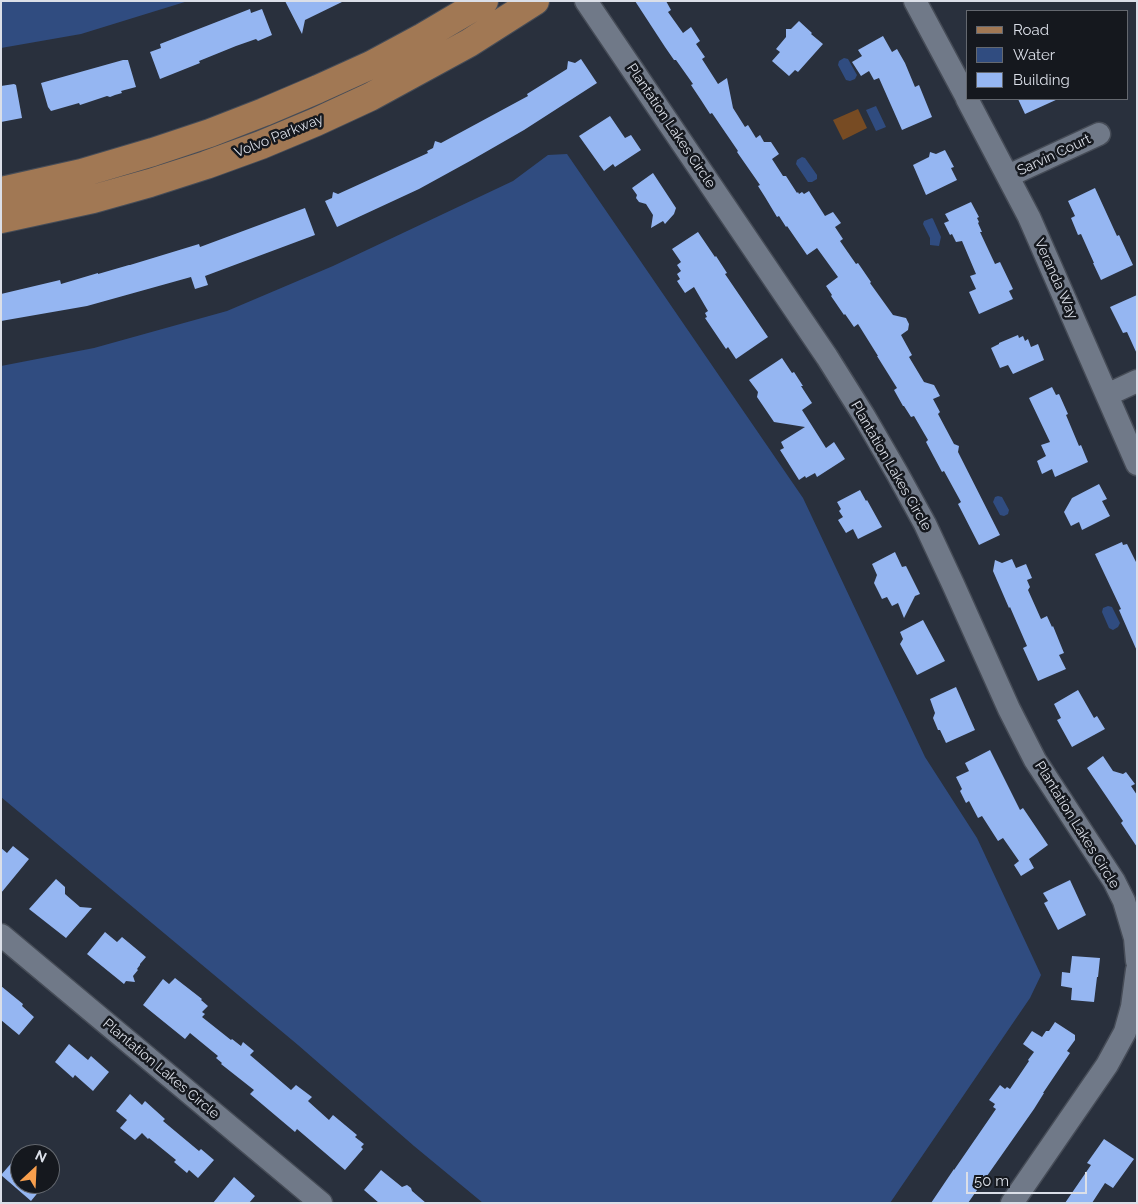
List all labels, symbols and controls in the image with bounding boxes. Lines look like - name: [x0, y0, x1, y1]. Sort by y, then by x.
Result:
- legend: [966, 10, 1128, 100]
- text: Road: [1013, 21, 1049, 39]
- text: Water: [1013, 46, 1055, 64]
- street label: Plantation Lakes Circle: [623, 60, 719, 192]
- text: Building: [1013, 71, 1070, 89]
- street label: Volvo Parkway: [232, 111, 326, 161]
- street label: Sarvin Court: [1015, 131, 1093, 179]
- street label: Veranda Way: [1031, 236, 1081, 322]
- street label: Plantation Lakes Circle: [847, 398, 935, 534]
- street label: Plantation Lakes Circle: [1031, 758, 1123, 892]
- street label: Plantation Lakes Circle: [99, 1015, 223, 1123]
- north arrow: [10, 1144, 60, 1194]
- text: N: [33, 1147, 49, 1166]
- scale bar: [968, 1162, 1089, 1194]
- text: 50 m: [974, 1172, 1009, 1190]

